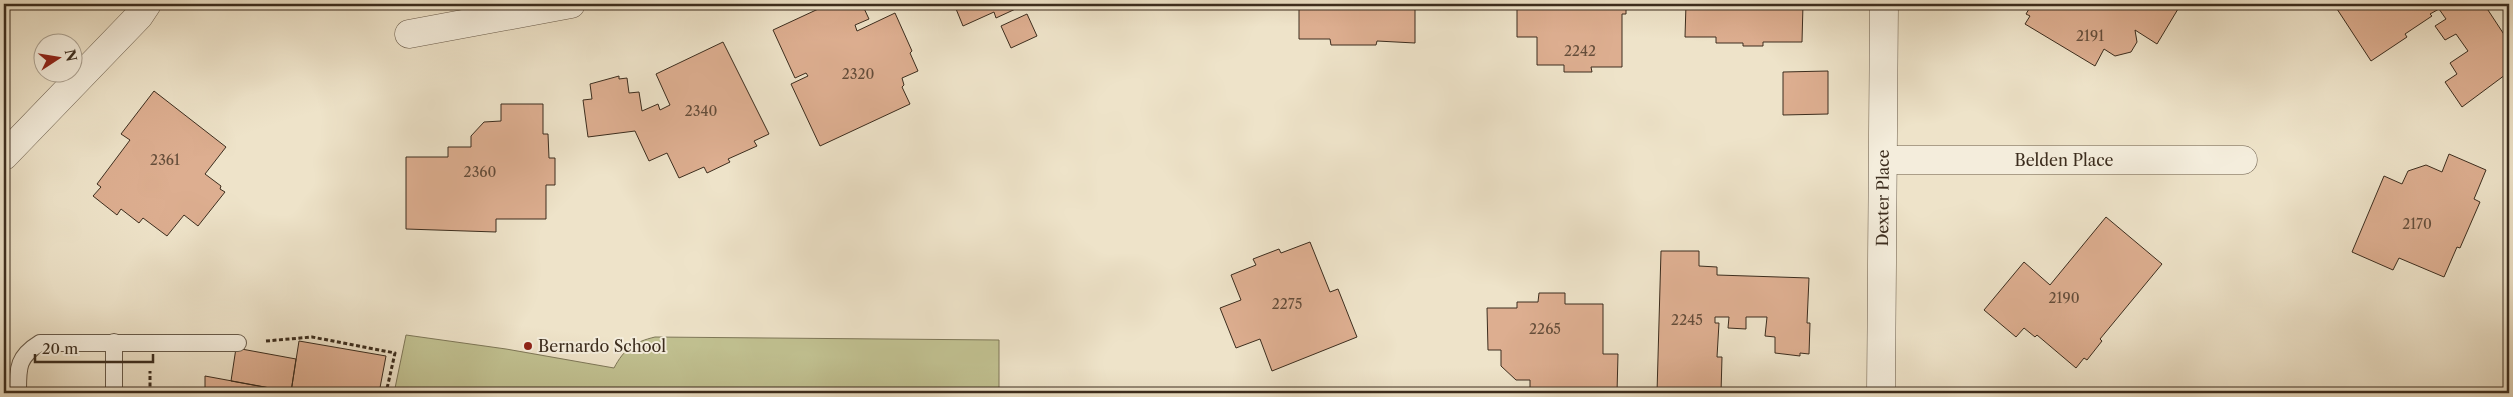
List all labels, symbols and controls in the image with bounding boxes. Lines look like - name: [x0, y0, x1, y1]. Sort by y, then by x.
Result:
- house number: 2191: [2076, 27, 2104, 45]
- north arrow: [32, 32, 82, 82]
- house number: 2242: [1564, 42, 1596, 60]
- text: N: [61, 47, 81, 63]
- house number: 2320: [842, 65, 874, 83]
- house number: 2340: [685, 102, 717, 120]
- street label: Dexter Place: [1872, 149, 1893, 247]
- street label: Belden Place: [2014, 150, 2114, 170]
- house number: 2361: [150, 151, 180, 169]
- house number: 2360: [464, 163, 497, 181]
- house number: 2170: [2402, 215, 2432, 233]
- house number: 2190: [2048, 289, 2080, 307]
- house number: 2275: [1272, 295, 1302, 313]
- house number: 2245: [1671, 311, 1703, 329]
- house number: 2265: [1529, 320, 1561, 338]
- scale bar: [35, 332, 152, 364]
- place label: Bernardo School: [538, 336, 666, 356]
- text: 20 m: [42, 339, 78, 358]
- marker: Bernardo School: [522, 340, 534, 352]

